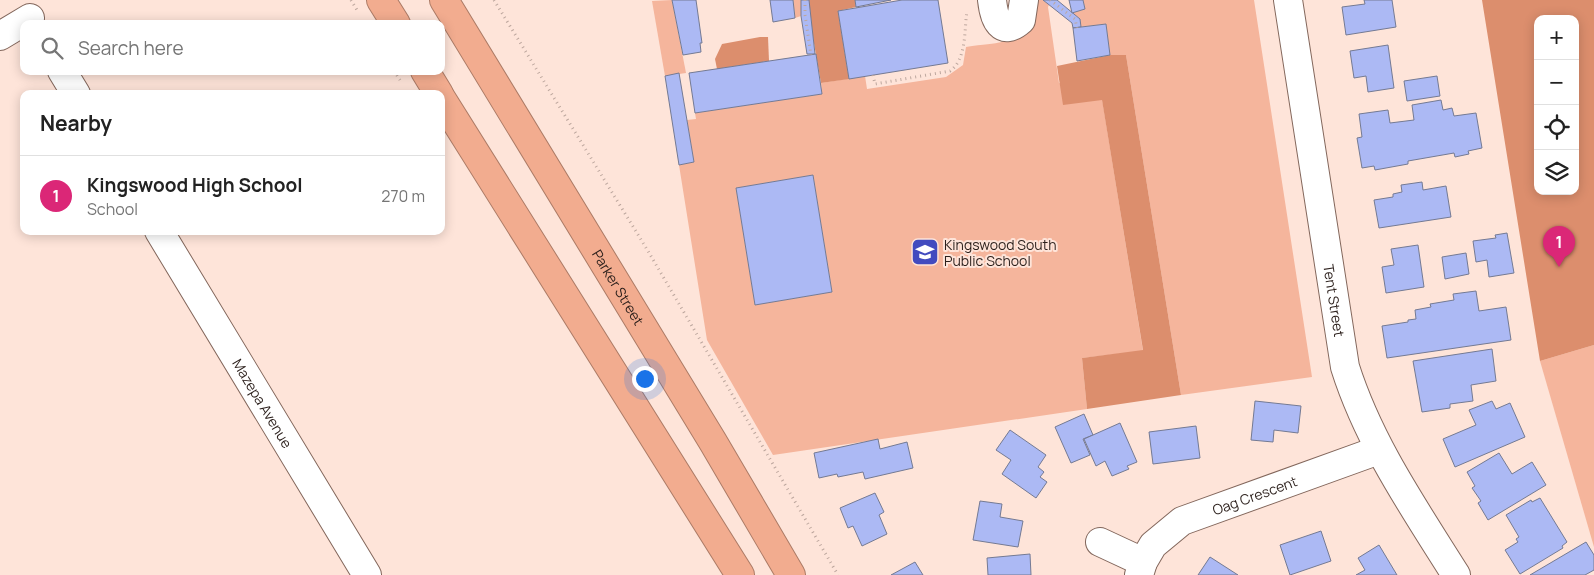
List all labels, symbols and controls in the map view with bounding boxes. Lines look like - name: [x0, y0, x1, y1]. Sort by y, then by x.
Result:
- map controls: [1534, 15, 1579, 195]
- button: +: [1534, 15, 1579, 60]
- search box: [20, 20, 445, 75]
- icon: search: [38, 34, 66, 62]
- text: Search here: [78, 35, 184, 61]
- button: −: [1534, 60, 1579, 105]
- button: locate: [1534, 105, 1579, 150]
- text: Nearby: [40, 109, 112, 137]
- button: layers: [1534, 150, 1579, 195]
- text: Kingswood High School: [87, 172, 303, 198]
- text: 1: [52, 185, 60, 207]
- text: 270 m: [381, 185, 425, 207]
- text: School: [87, 198, 138, 220]
- pin: 1: [1543, 226, 1575, 267]
- place label: Kingswood South Public School: [944, 235, 1057, 270]
- school or university icon: Kingswood South Public School: [910, 237, 940, 267]
- street label: Parker Street: [588, 246, 649, 329]
- street label: Tent Street: [1320, 263, 1350, 338]
- street label: Mazepa Avenue: [229, 355, 297, 451]
- your location: [632, 366, 658, 392]
- street label: Oag Crescent: [1209, 471, 1300, 519]

